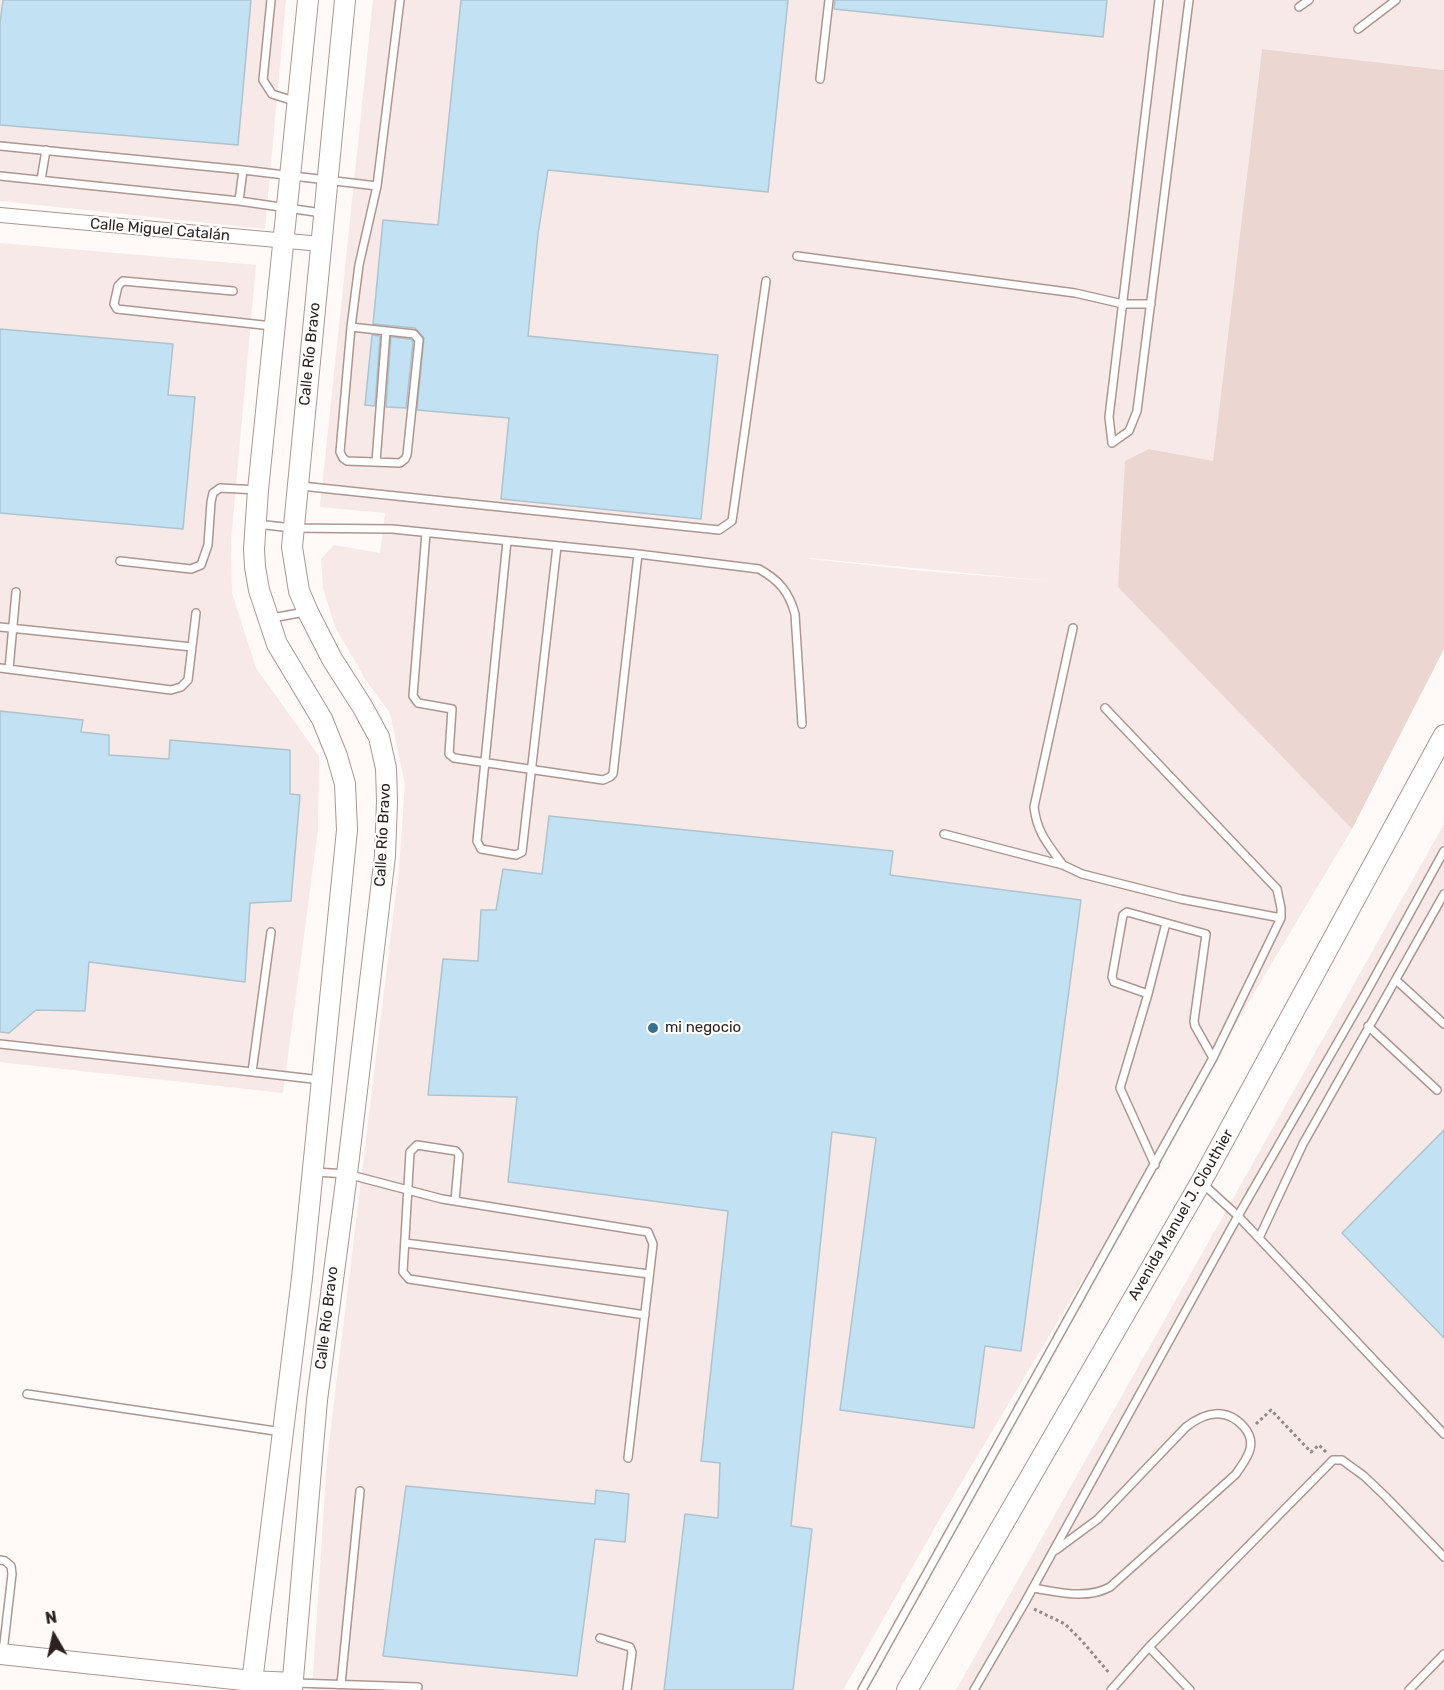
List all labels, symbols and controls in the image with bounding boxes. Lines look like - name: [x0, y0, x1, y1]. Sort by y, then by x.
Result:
- street label: Calle Miguel Catalán: [89, 215, 231, 245]
- street label: Calle Río Bravo: [296, 301, 324, 407]
- street label: Calle Río Bravo: [371, 783, 395, 887]
- place label: mi negocio: [665, 1019, 741, 1037]
- marker: mi negocio: [646, 1021, 660, 1035]
- street label: Avenida Manuel J. Clouthier: [1125, 1126, 1237, 1304]
- street label: Calle Río Bravo: [312, 1265, 342, 1371]
- north arrow: [24, 1606, 84, 1666]
- text: N: [44, 1607, 58, 1628]

